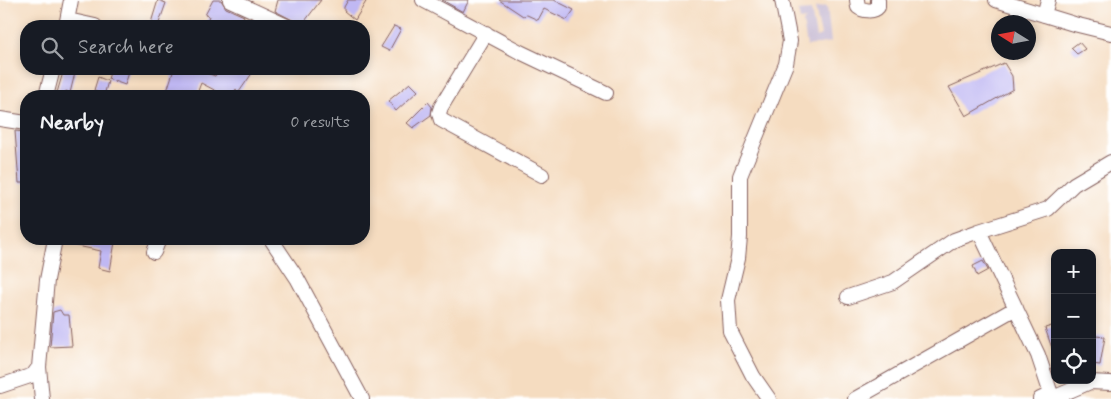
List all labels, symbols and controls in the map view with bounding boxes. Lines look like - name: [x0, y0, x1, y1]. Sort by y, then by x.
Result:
- north arrow: [991, 15, 1036, 60]
- search box: [20, 20, 370, 75]
- icon: search: [38, 34, 66, 62]
- text: Search here: [78, 35, 174, 60]
- text: Nearby: [40, 109, 104, 137]
- text: 0 results: [290, 112, 350, 133]
- map controls: [1051, 249, 1096, 384]
- button: +: [1051, 249, 1096, 294]
- button: −: [1051, 294, 1096, 339]
- button: locate: [1051, 339, 1096, 384]

